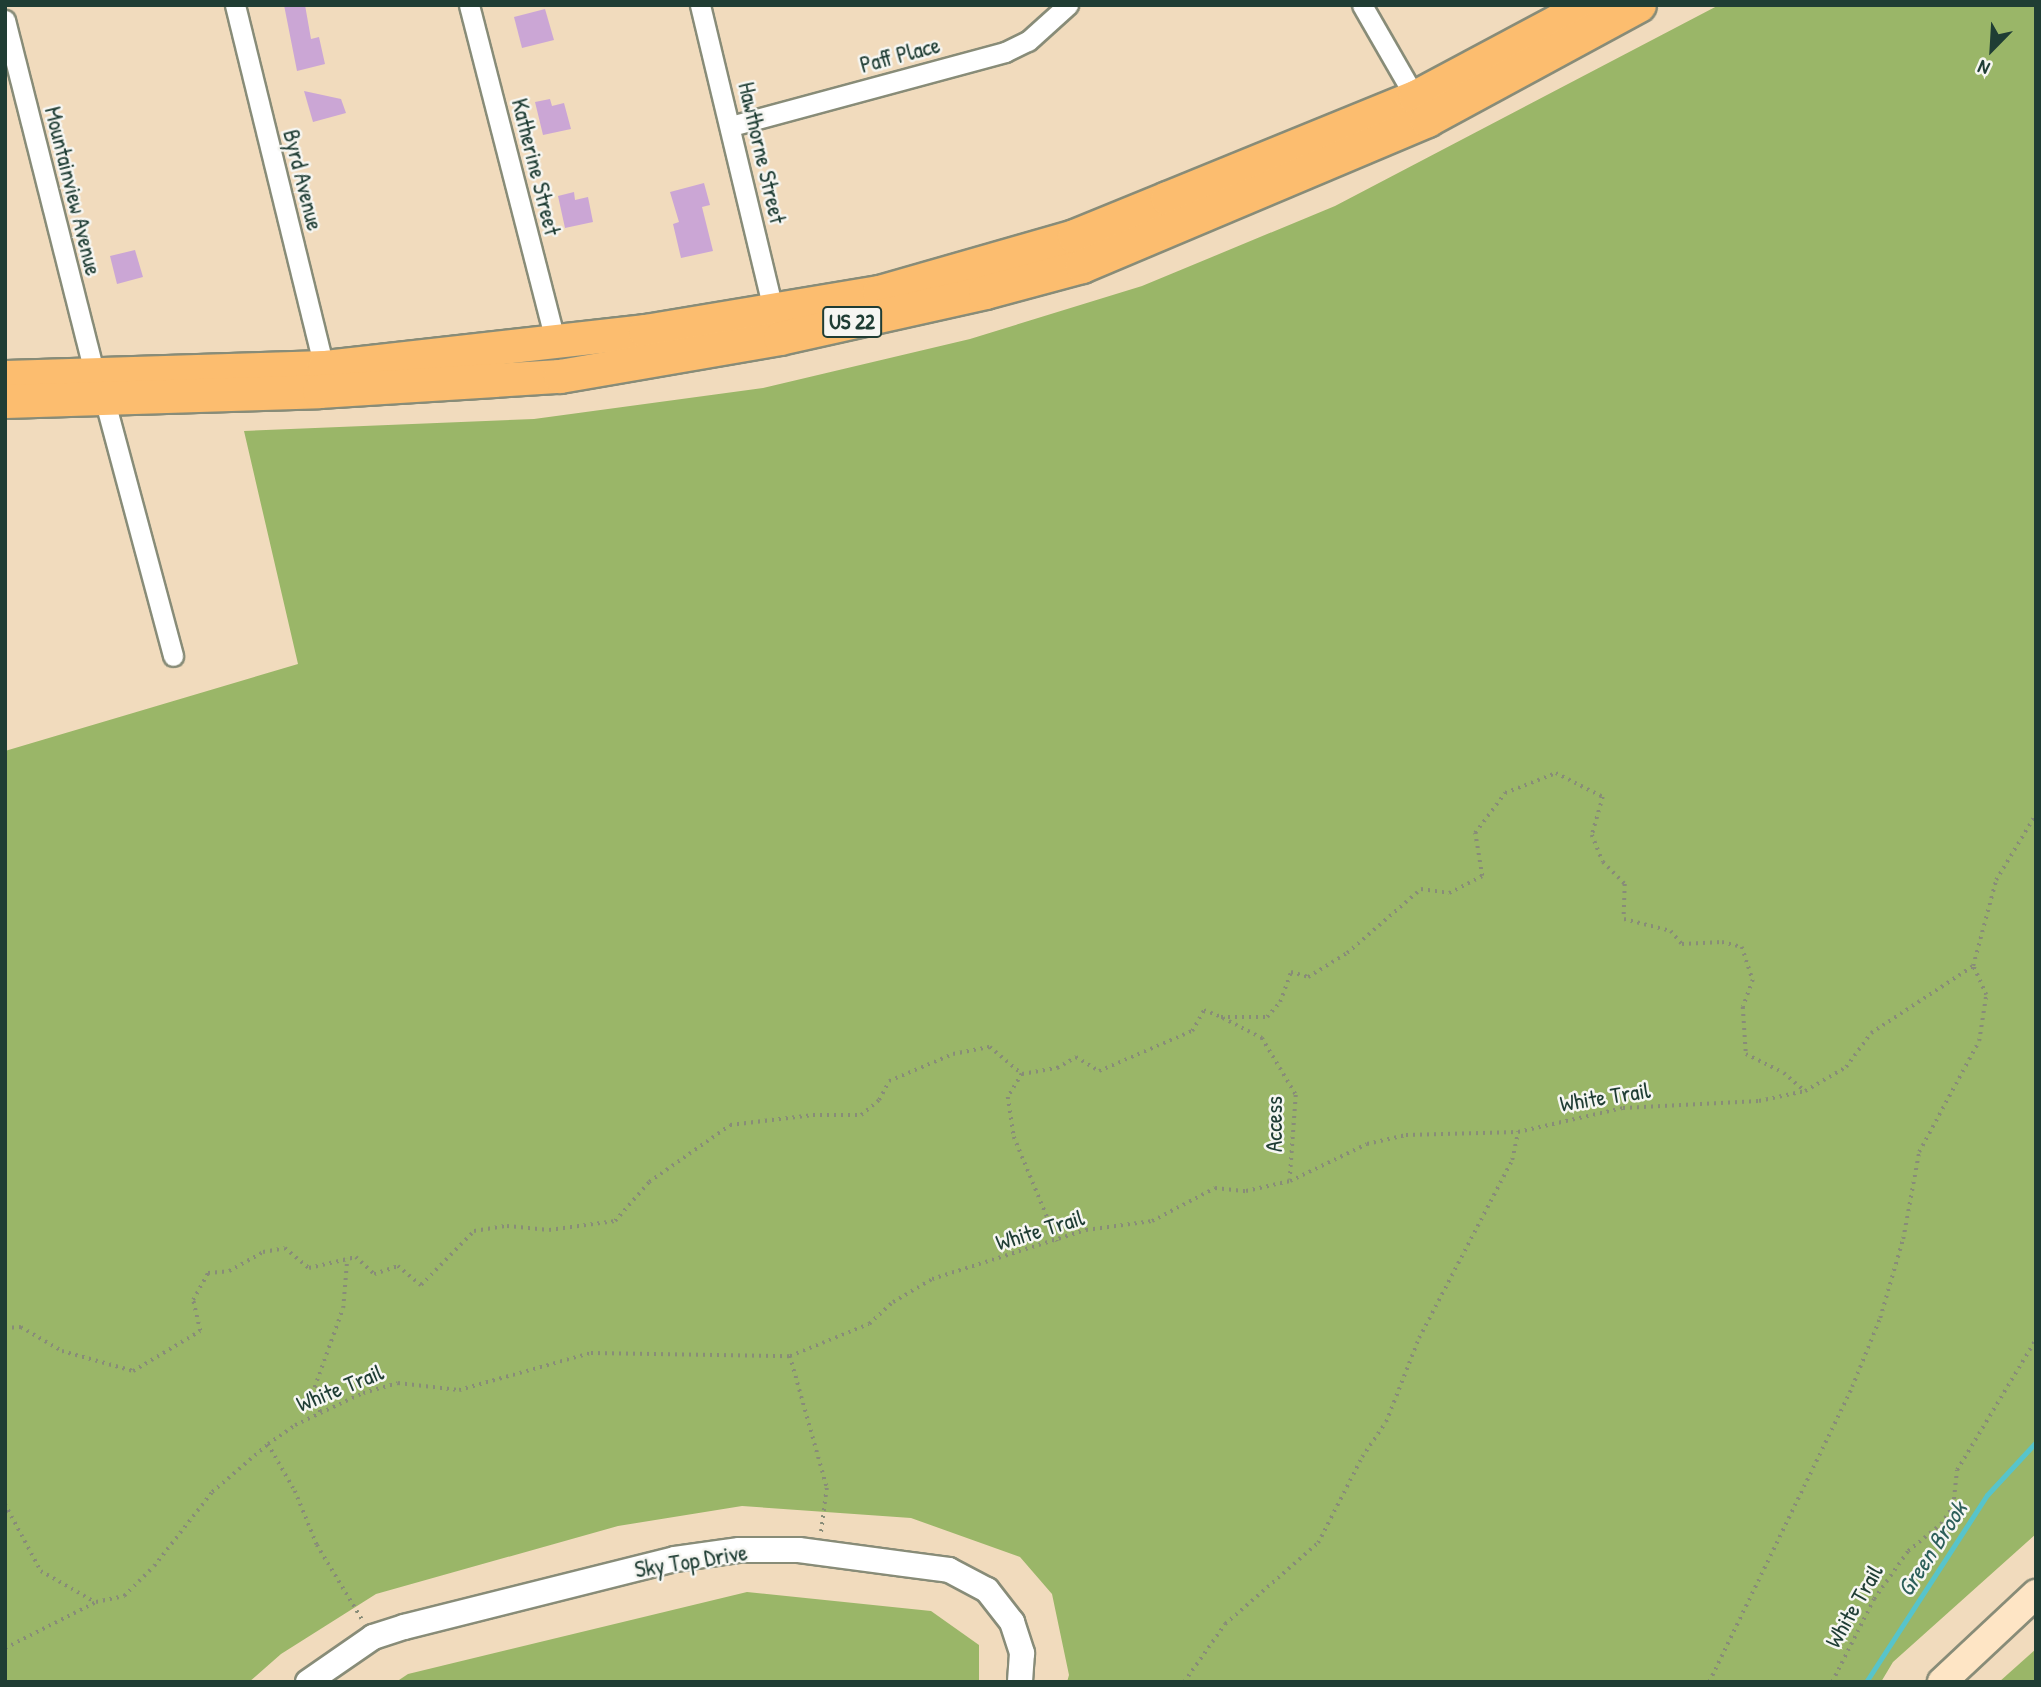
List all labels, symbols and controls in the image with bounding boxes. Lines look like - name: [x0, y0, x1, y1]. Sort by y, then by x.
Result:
- north arrow: [1957, 14, 2027, 84]
- street label: Paff Place: [857, 31, 943, 79]
- text: N: [1974, 54, 1993, 82]
- street label: Hawthorne Street: [732, 79, 792, 227]
- street label: Katherine Street: [506, 96, 566, 238]
- street label: Mountainview Avenue: [39, 104, 107, 278]
- street label: Byrd Avenue: [277, 127, 329, 233]
- road number: US 22: [820, 304, 884, 340]
- street label: White Trail: [1558, 1076, 1652, 1118]
- street label: Access: [1260, 1096, 1288, 1152]
- street label: White Trail: [992, 1203, 1088, 1257]
- street label: White Trail: [293, 1358, 387, 1418]
- water label: Green Brook: [1891, 1496, 1973, 1602]
- street label: Sky Top Drive: [633, 1538, 749, 1584]
- street label: White Trail: [1819, 1560, 1889, 1652]

